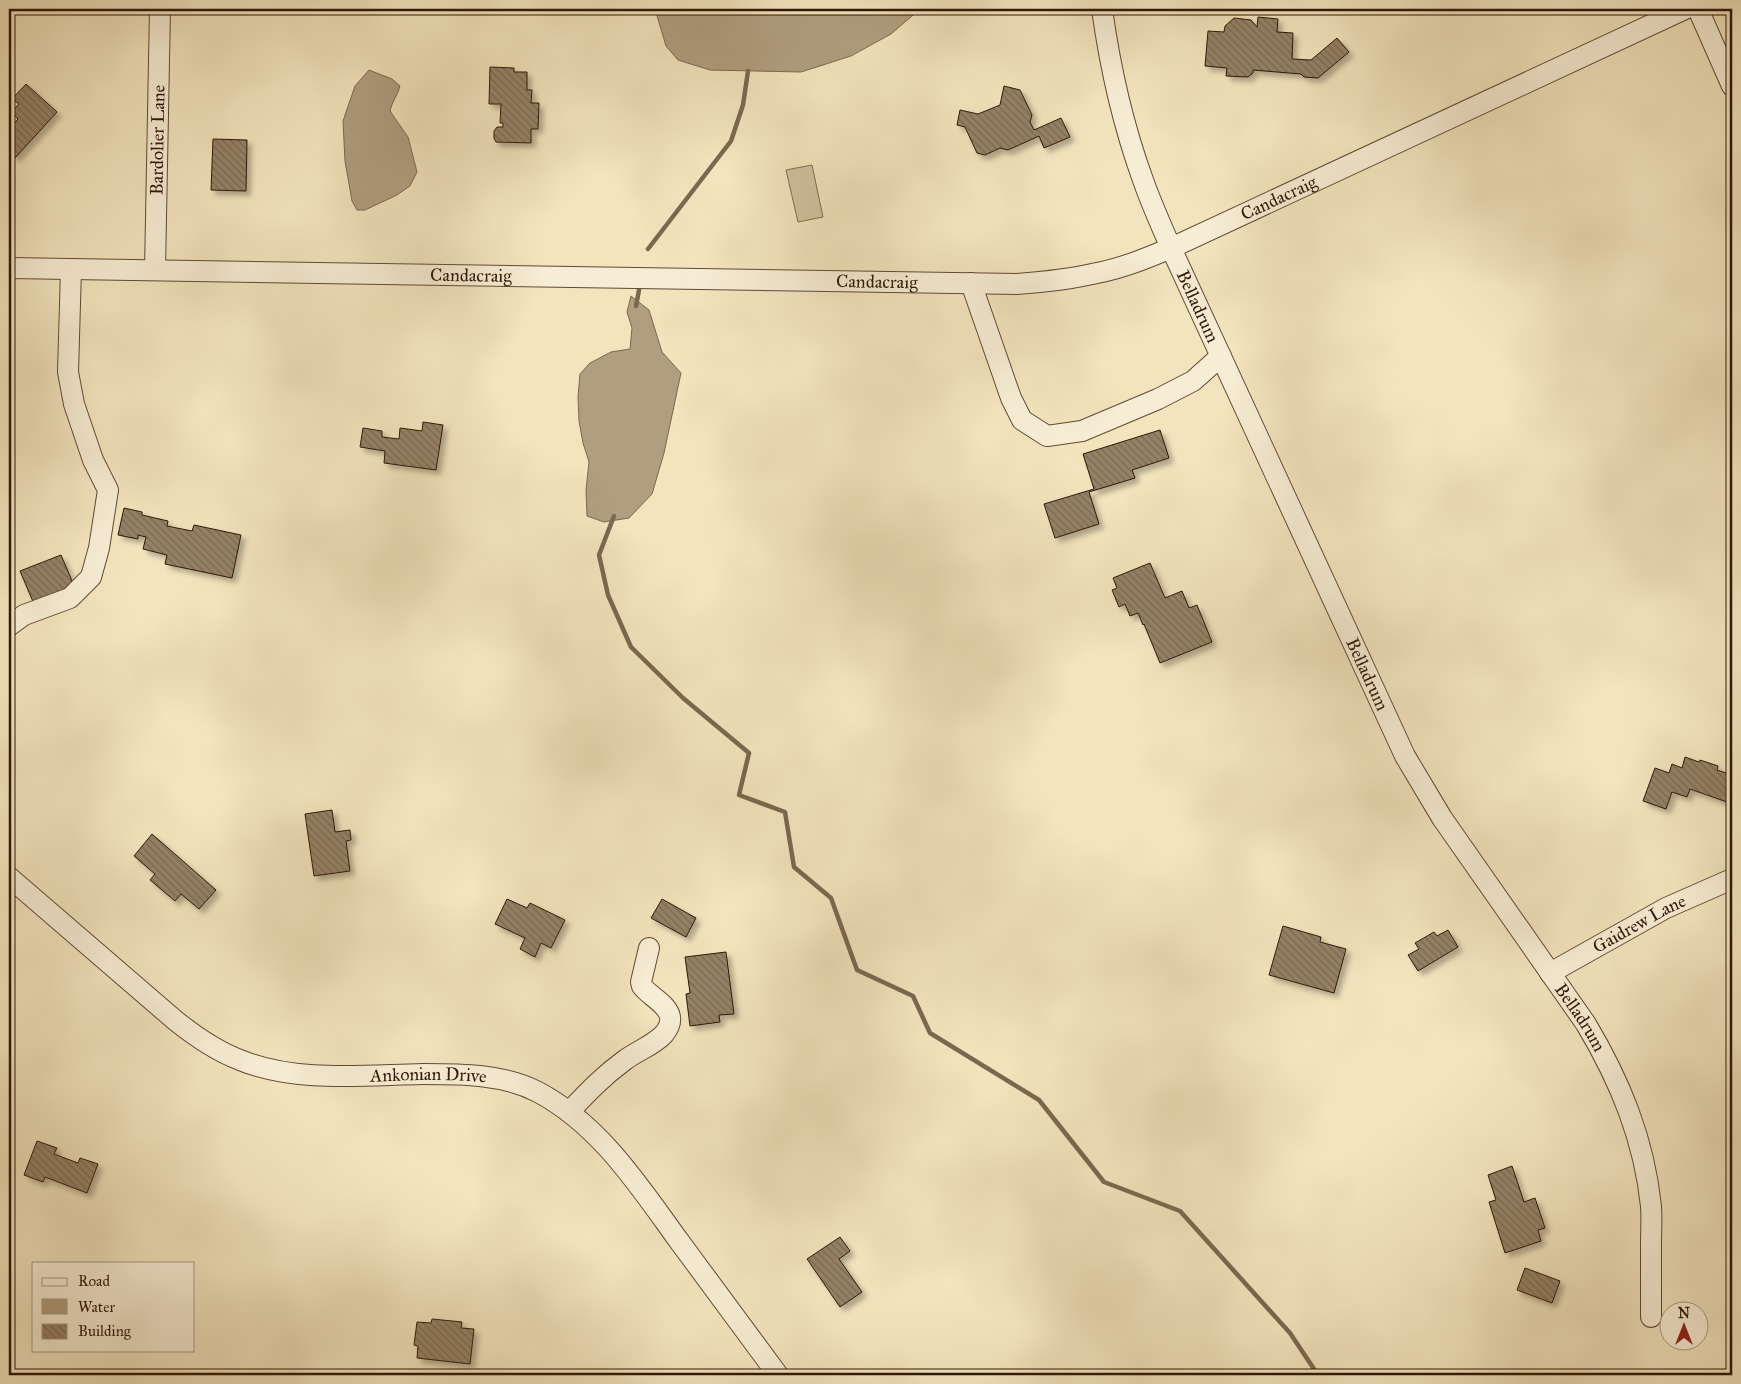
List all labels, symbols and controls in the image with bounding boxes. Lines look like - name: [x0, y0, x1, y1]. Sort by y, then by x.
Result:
- street label: Bardolier Lane: [145, 85, 170, 195]
- street label: Candacraig: [1237, 170, 1321, 225]
- street label: Candacraig: [430, 264, 513, 288]
- street label: Belladrum: [1172, 267, 1224, 346]
- street label: Candacraig: [836, 270, 918, 294]
- street label: Belladrum: [1341, 634, 1394, 714]
- street label: Gaidrew Lane: [1589, 890, 1689, 958]
- street label: Belladrum: [1550, 979, 1611, 1056]
- street label: Ankonian Drive: [369, 1063, 488, 1088]
- legend: [32, 1262, 195, 1352]
- text: Road: [78, 1272, 110, 1290]
- text: Water: [78, 1298, 115, 1316]
- north arrow: [1658, 1302, 1708, 1352]
- text: N: [1678, 1305, 1690, 1322]
- text: Building: [78, 1322, 132, 1340]

